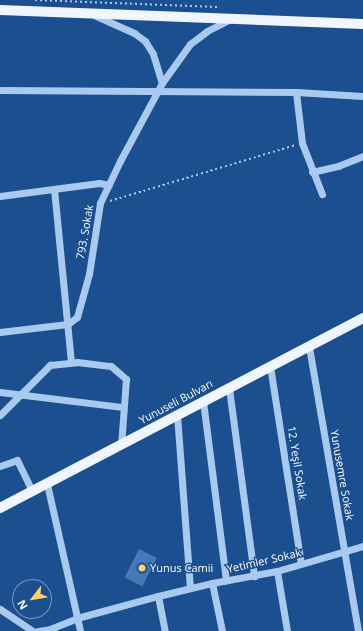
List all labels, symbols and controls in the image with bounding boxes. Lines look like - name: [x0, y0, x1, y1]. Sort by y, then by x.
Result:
- street label: 793. Sokak: [74, 204, 96, 260]
- street label: Yunuseli Bulvarı: [137, 377, 215, 427]
- street label: 12. Yeşil Sokak: [285, 425, 309, 501]
- street label: Yunusemre Sokak: [328, 429, 356, 521]
- street label: Yetimler Sokak: [226, 546, 302, 576]
- place label: Yunus Camii: [150, 561, 213, 575]
- marker: Yunus Camii: [137, 563, 147, 573]
- north arrow: [12, 579, 52, 619]
- text: N: [13, 597, 31, 613]

